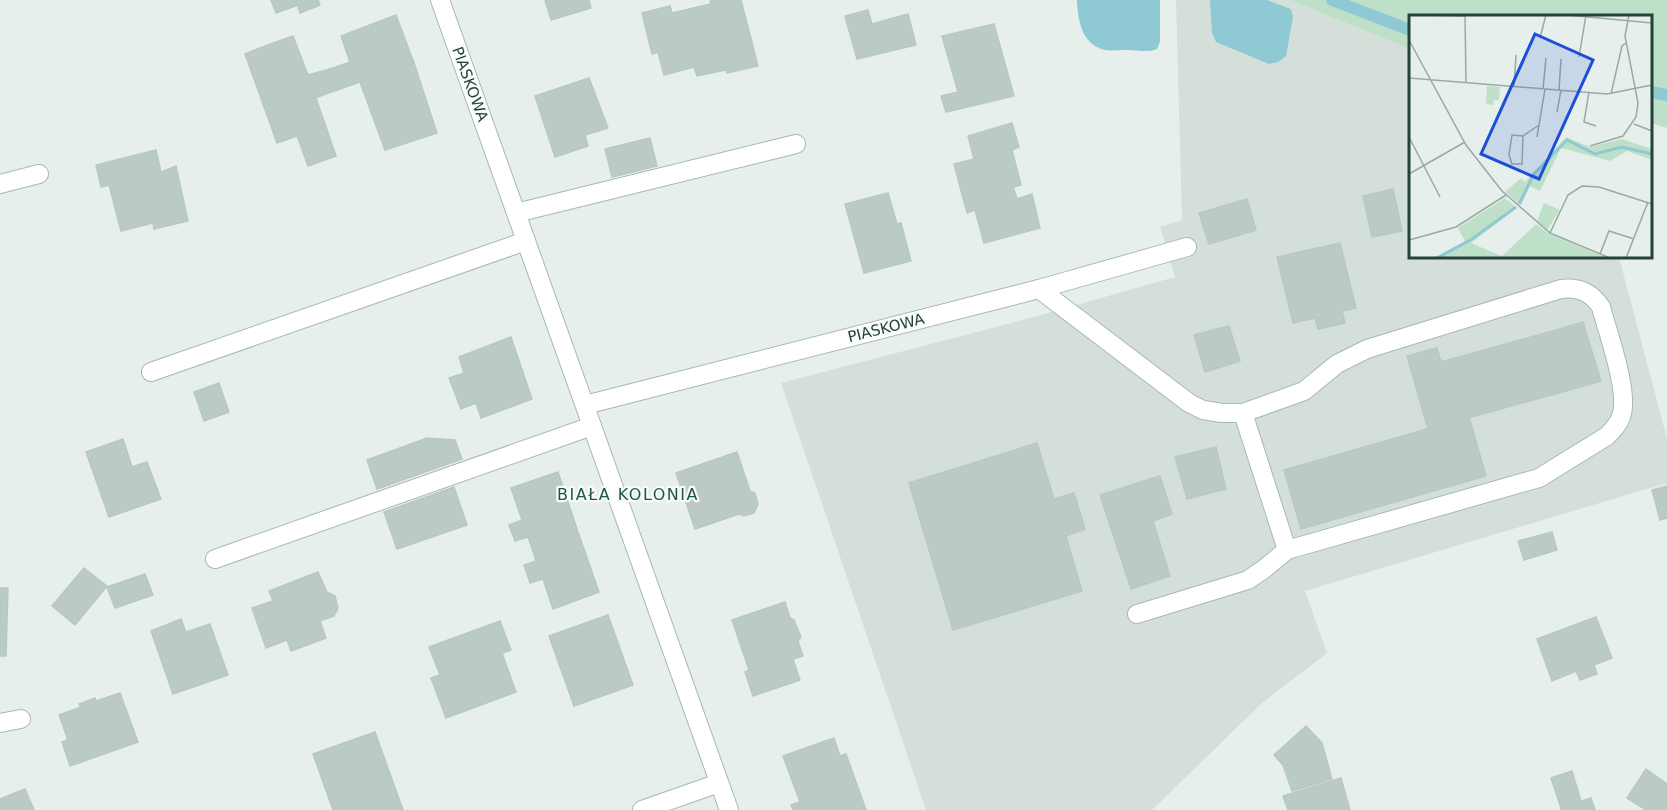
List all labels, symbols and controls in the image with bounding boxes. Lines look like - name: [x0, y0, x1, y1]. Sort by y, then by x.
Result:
- inset map: [1409, 15, 1652, 258]
- street label: PIASKOWA: [448, 44, 492, 125]
- street label: PIASKOWA: [846, 310, 927, 346]
- district label: BIAŁA KOLONIA: [557, 485, 699, 504]

